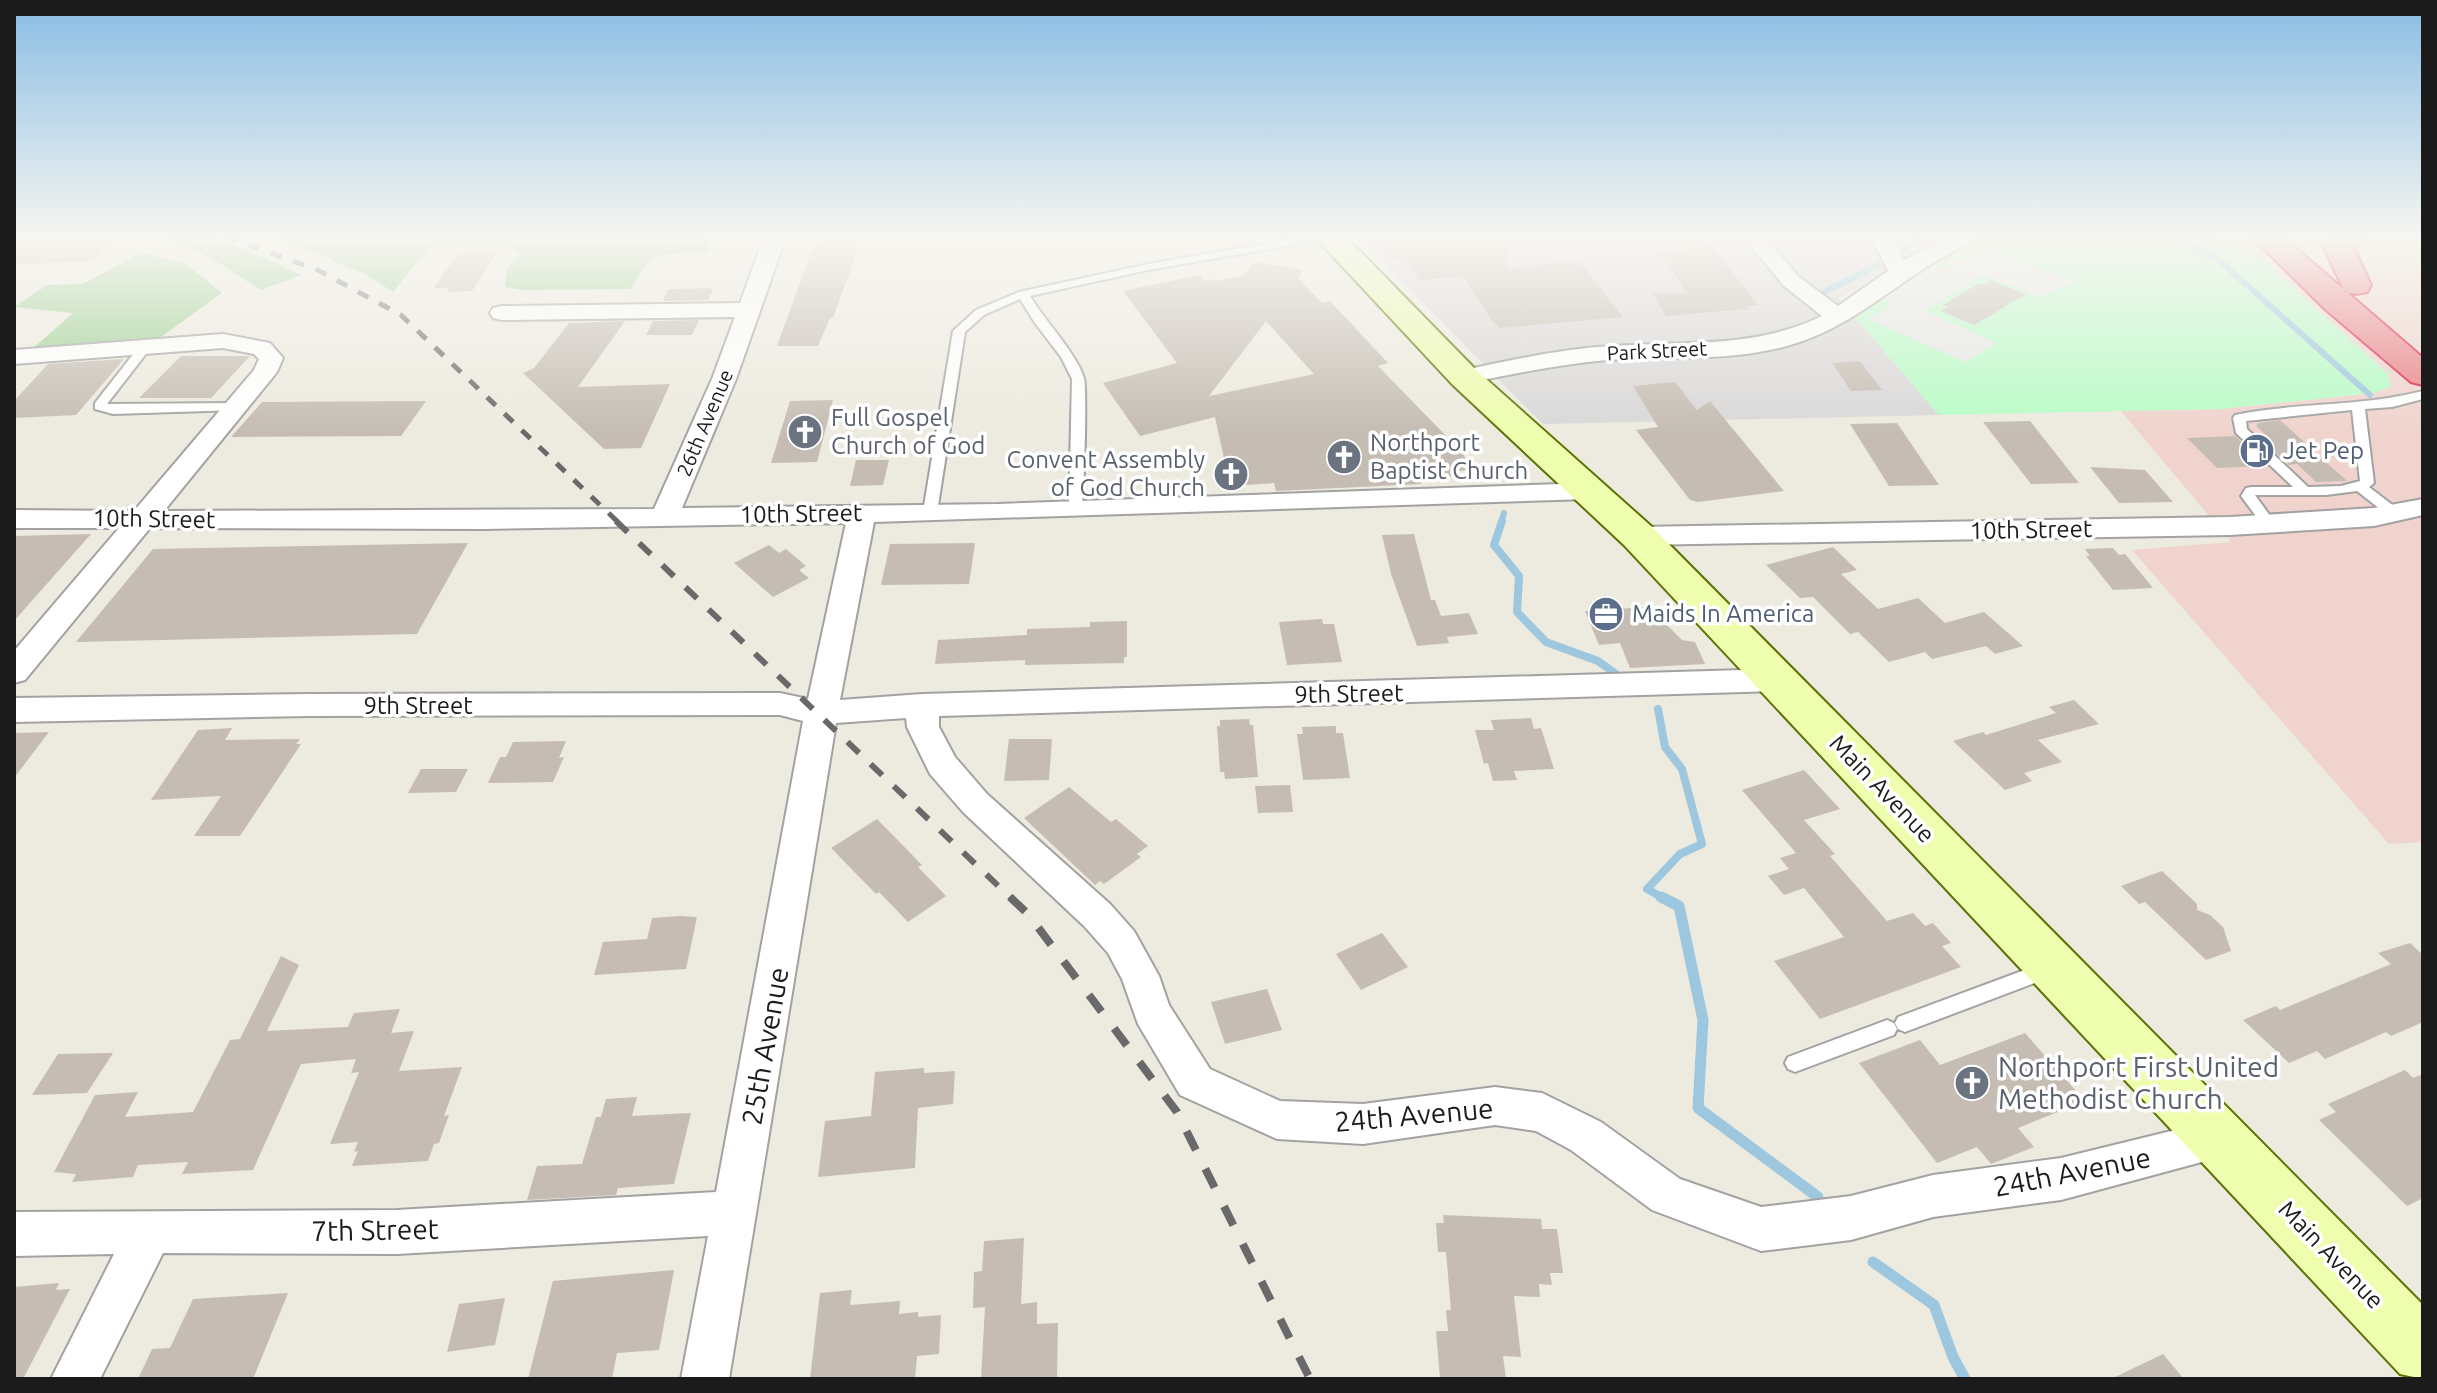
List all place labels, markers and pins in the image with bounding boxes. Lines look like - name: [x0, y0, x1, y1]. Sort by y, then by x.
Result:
- place label: Full Gospel Church of God: [831, 404, 985, 459]
- church icon: Full Gospel Church of God: [786, 413, 824, 451]
- place label: Northport Baptist Church: [1370, 429, 1528, 484]
- fuel station icon: Jet Pep: [2238, 432, 2276, 470]
- place label: Jet Pep: [2283, 437, 2364, 464]
- church icon: Northport Baptist Church: [1325, 438, 1363, 476]
- place label: Convent Assembly of God Church: [1006, 446, 1205, 501]
- church icon: Convent Assembly of God Church: [1212, 455, 1250, 493]
- office icon: Maids In America: [1587, 595, 1625, 633]
- place label: Maids In America: [1632, 600, 1814, 627]
- place label: Northport First United Methodist Church: [1998, 1051, 2279, 1114]
- church icon: Northport First United Methodist Church: [1953, 1064, 1991, 1102]

